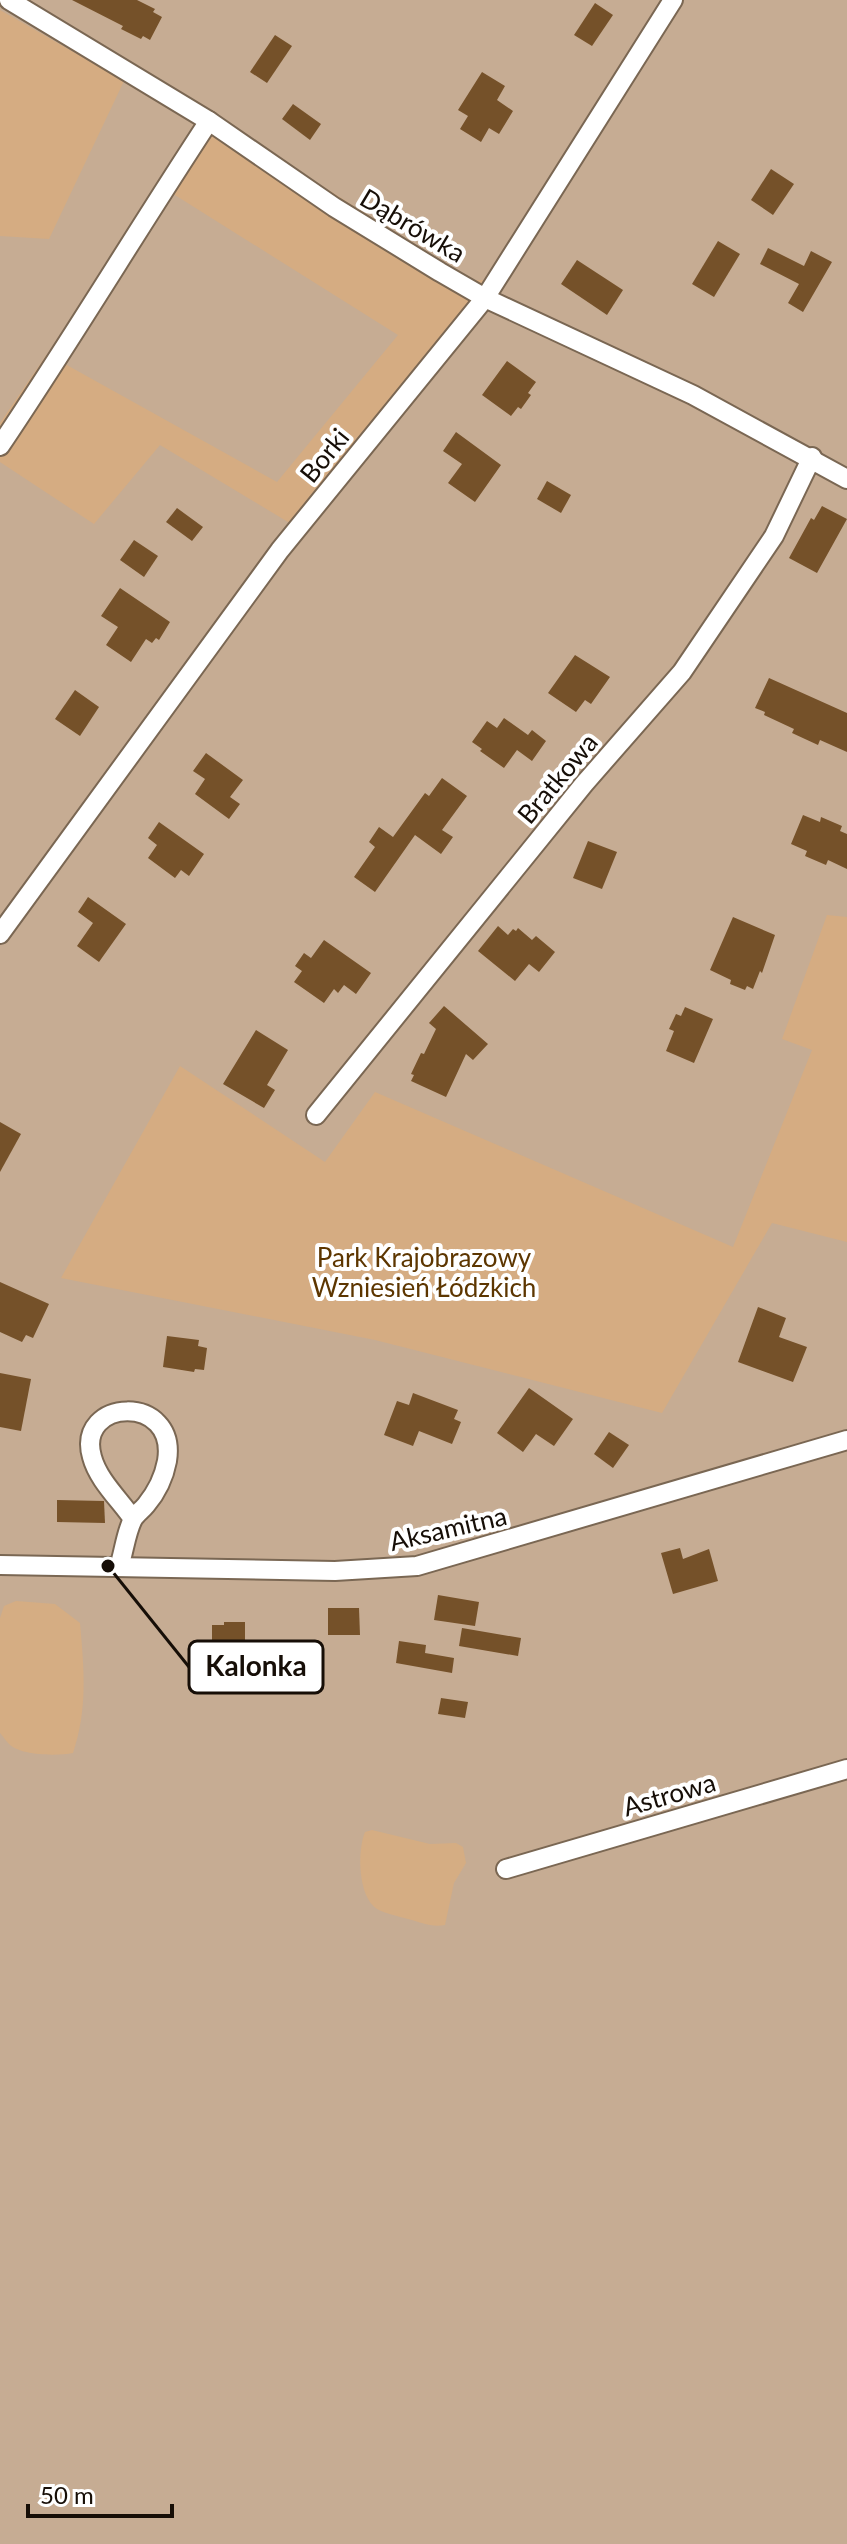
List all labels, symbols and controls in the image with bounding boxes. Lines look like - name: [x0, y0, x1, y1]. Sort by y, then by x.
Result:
- street label: Dąbrówka: [355, 181, 471, 269]
- street label: Borki: [293, 422, 355, 488]
- street label: Bratkowa: [510, 726, 604, 830]
- park label: Park Krajobrazowy Wzniesień Łódzkich: [312, 1241, 536, 1303]
- street label: Aksamitna: [386, 1499, 510, 1557]
- callout: Kalonka: [189, 1641, 323, 1693]
- text: Kalonka: [205, 1648, 307, 1682]
- street label: Astrowa: [619, 1766, 719, 1822]
- scale bar: [28, 2468, 172, 2518]
- text: 50 m: [40, 2480, 94, 2509]

